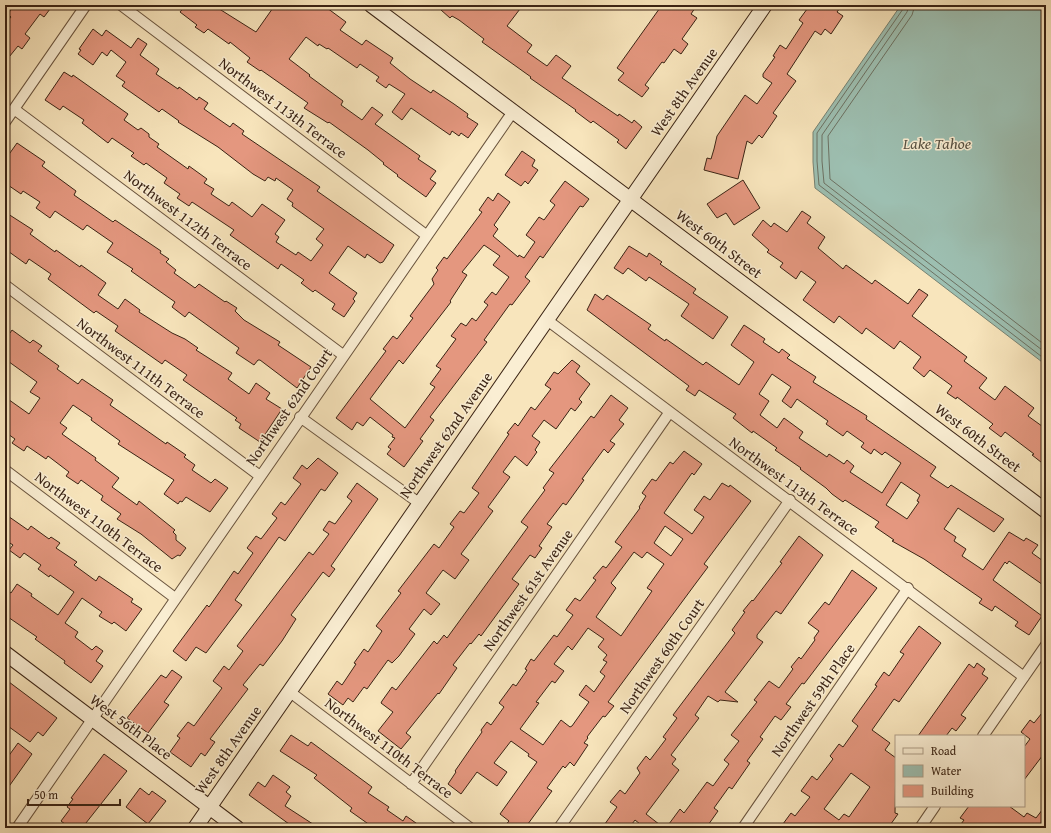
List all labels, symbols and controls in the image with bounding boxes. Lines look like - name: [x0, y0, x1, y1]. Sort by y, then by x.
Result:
- street label: West 8th Avenue: [645, 43, 722, 140]
- street label: Northwest 113th Terrace: [215, 52, 352, 163]
- water label: Lake Tahoe: [902, 131, 972, 155]
- street label: Northwest 112th Terrace: [120, 164, 257, 275]
- street label: West 60th Street: [672, 204, 767, 283]
- street label: Northwest 111th Terrace: [73, 312, 210, 423]
- street label: Northwest 62nd Court: [240, 343, 337, 470]
- street label: Northwest 62nd Avenue: [394, 367, 497, 502]
- street label: West 60th Street: [931, 398, 1026, 477]
- street label: Northwest 113th Terrace: [725, 431, 864, 540]
- street label: Northwest 110th Terrace: [31, 466, 168, 577]
- street label: Northwest 61st Avenue: [478, 525, 578, 655]
- street label: Northwest 60th Court: [614, 593, 710, 718]
- street label: Northwest 59th Place: [766, 639, 860, 761]
- street label: West 56th Place: [86, 689, 177, 765]
- street label: Northwest 110th Terrace: [321, 692, 458, 803]
- street label: West 8th Avenue: [189, 701, 266, 798]
- legend: [895, 735, 1025, 807]
- text: Road: [931, 742, 957, 759]
- text: Water: [931, 762, 961, 779]
- scale bar: [28, 781, 120, 807]
- text: Building: [931, 782, 974, 799]
- text: 50 m: [34, 786, 58, 803]

